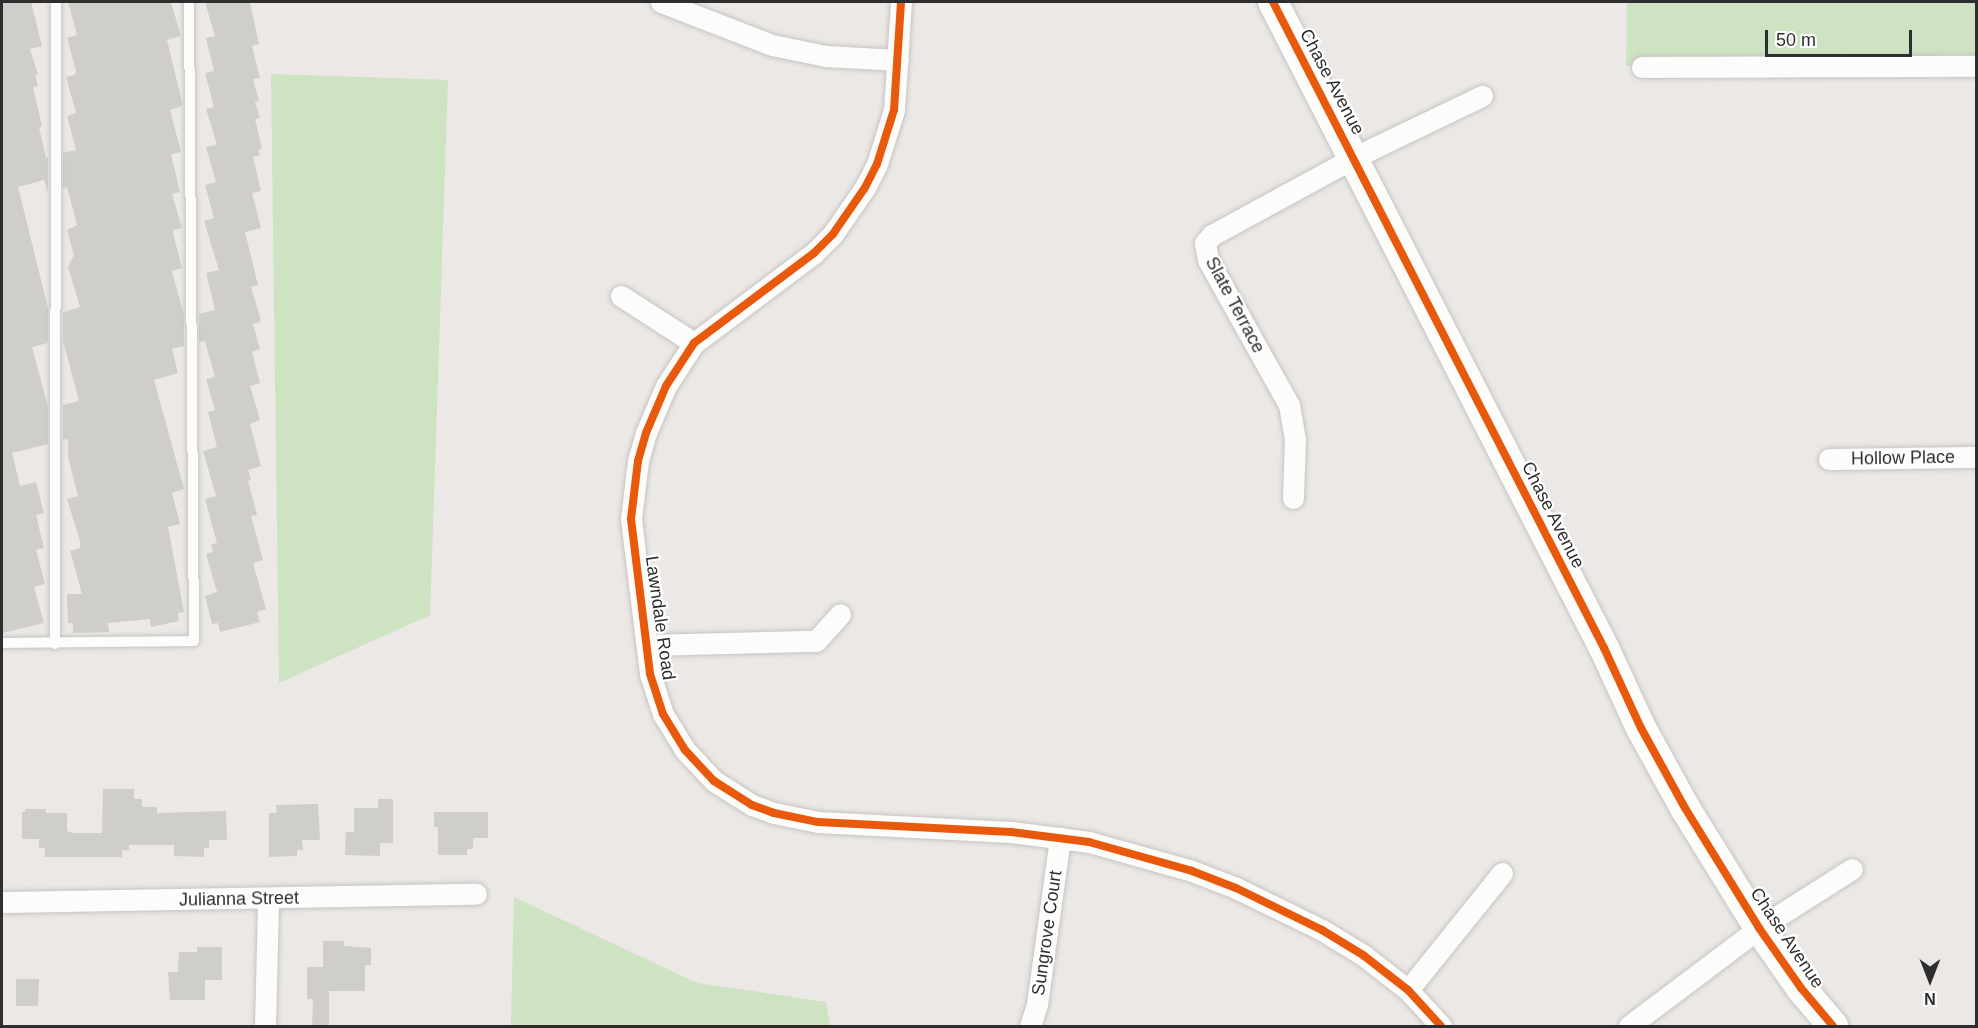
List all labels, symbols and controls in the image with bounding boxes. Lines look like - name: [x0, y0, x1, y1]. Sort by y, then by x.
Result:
- scale bar: [1768, 18, 1915, 56]
- street label: Chase Avenue: [1295, 25, 1369, 139]
- text: 50 m: [1776, 30, 1816, 50]
- street label: Slate Terrace: [1201, 253, 1269, 357]
- street label: Hollow Place: [1851, 446, 1955, 470]
- street label: Chase Avenue: [1517, 458, 1589, 572]
- street label: Lawndale Road: [641, 555, 679, 681]
- street label: Sungrove Court: [1028, 869, 1066, 997]
- street label: Chase Avenue: [1745, 883, 1829, 993]
- street label: Julianna Street: [179, 887, 299, 911]
- north arrow: [1900, 950, 1960, 1010]
- text: N: [1924, 990, 1936, 1007]

